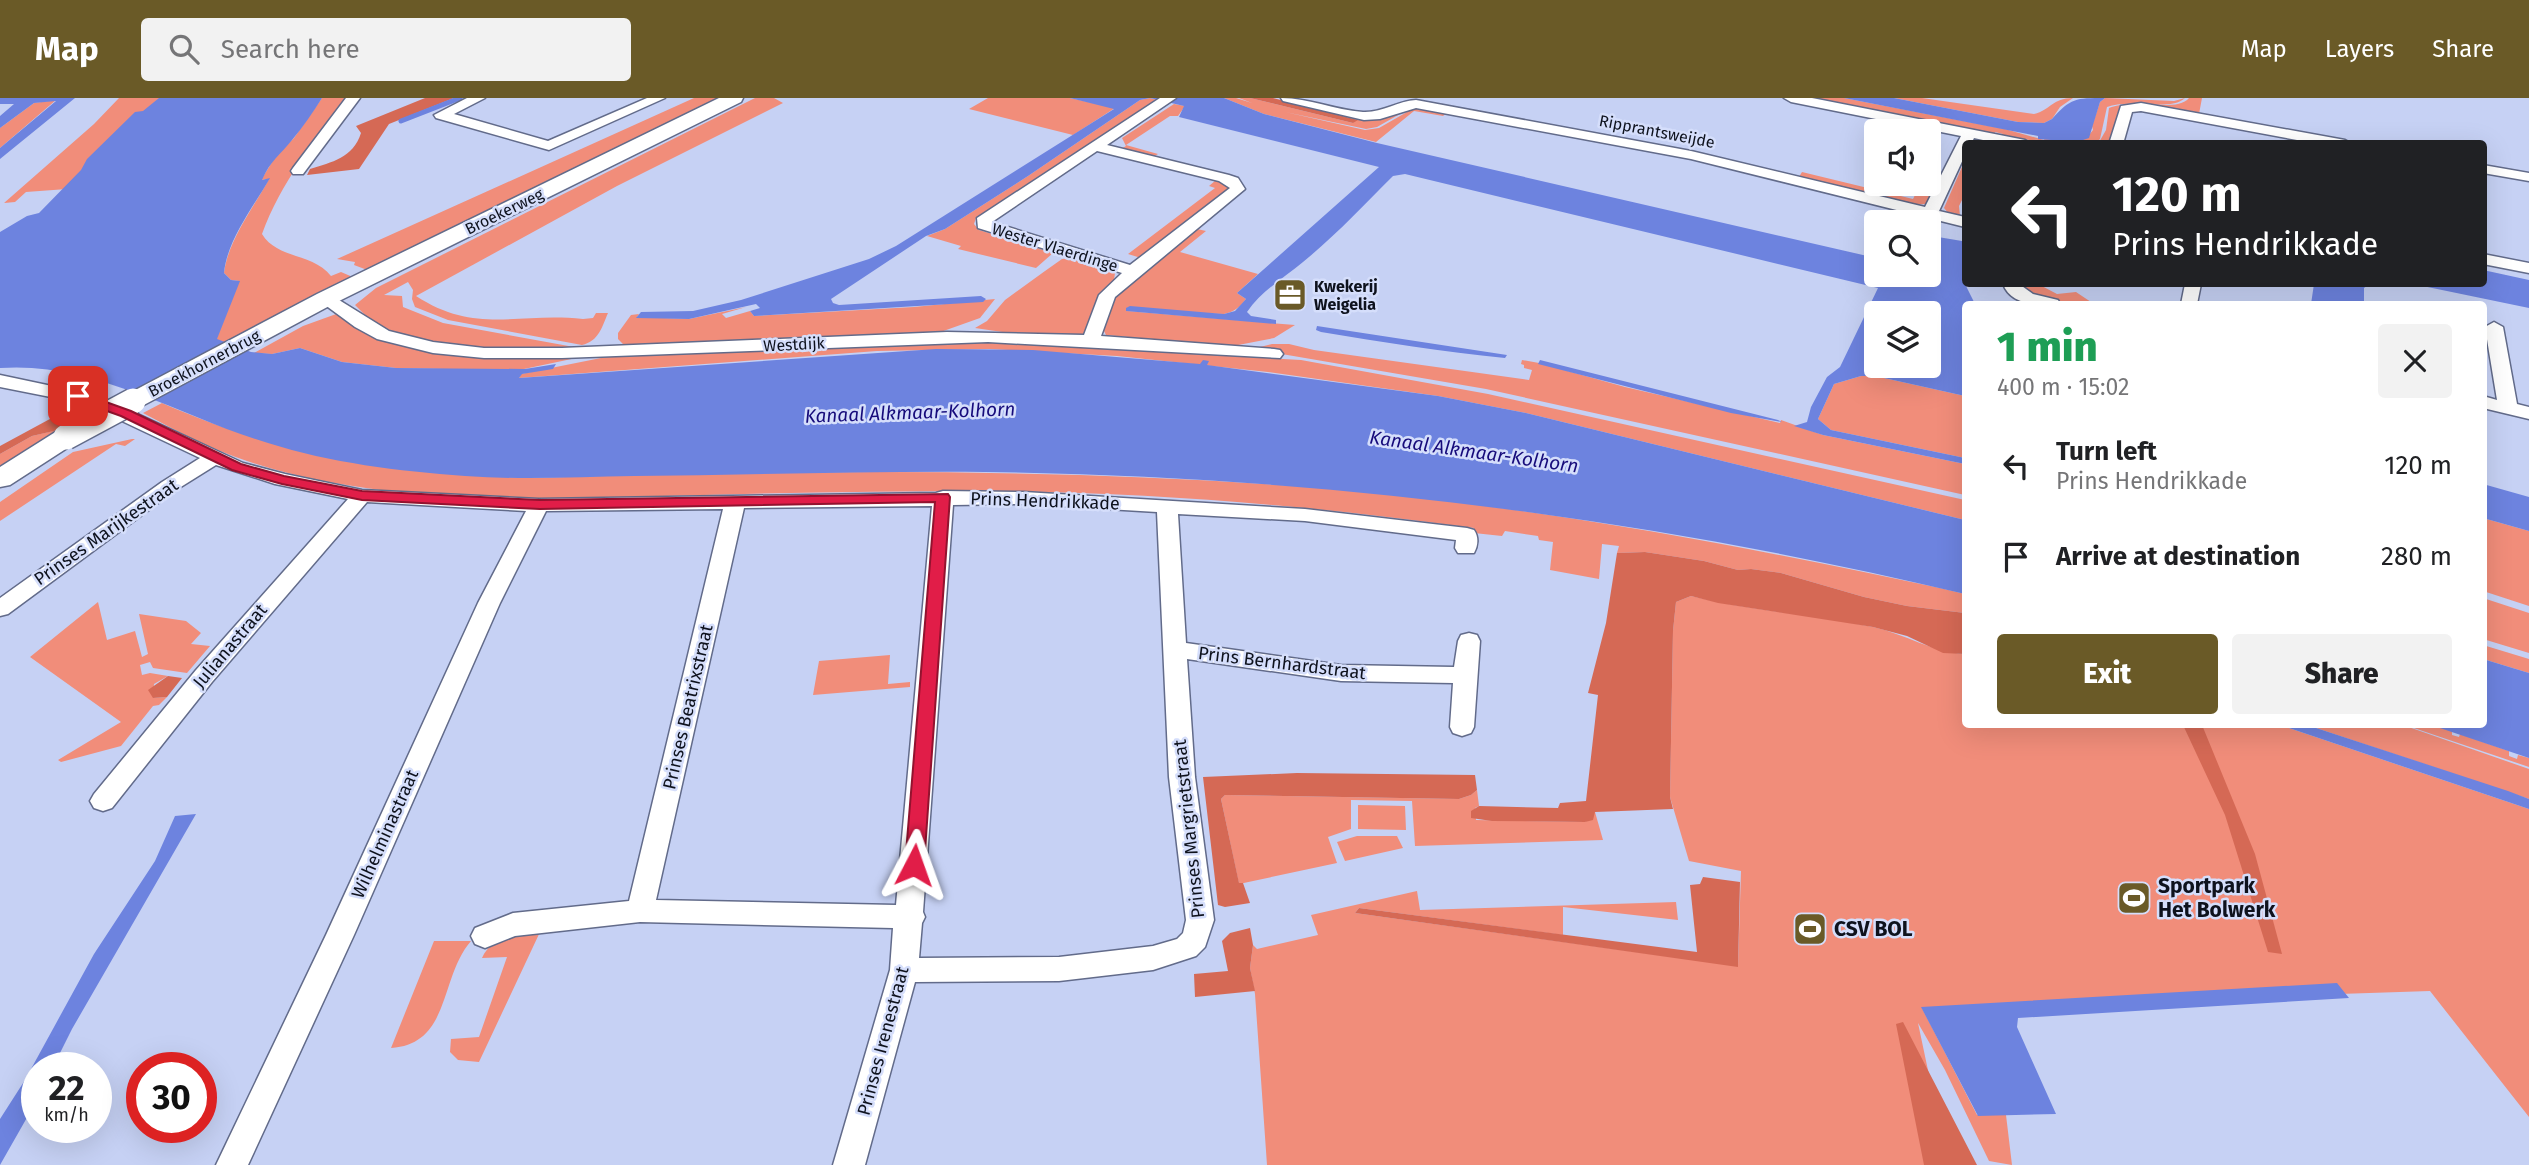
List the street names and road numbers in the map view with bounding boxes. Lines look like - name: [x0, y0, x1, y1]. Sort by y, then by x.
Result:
- street label: Ripprantsweijde: [1597, 111, 1716, 152]
- street label: Broekerweg: [462, 184, 547, 239]
- street label: Wester Vlaerdinge: [990, 219, 1120, 276]
- street label: Broekhornerbrug: [145, 326, 264, 401]
- street label: Westdijk: [763, 333, 826, 356]
- street label: Prinses Marijkestraat: [30, 474, 183, 590]
- street label: Prins Hendrikkade: [970, 487, 1120, 515]
- street label: Julianastraat: [188, 599, 272, 693]
- street label: Prinses Beatrixstraat: [658, 622, 718, 792]
- street label: Prins Bernhardstraat: [1197, 642, 1368, 684]
- street label: Prinses Margrietstraat: [1169, 738, 1209, 919]
- street label: Wilhelminastraat: [347, 766, 423, 902]
- street label: Prinses Irenestraat: [853, 964, 914, 1118]

